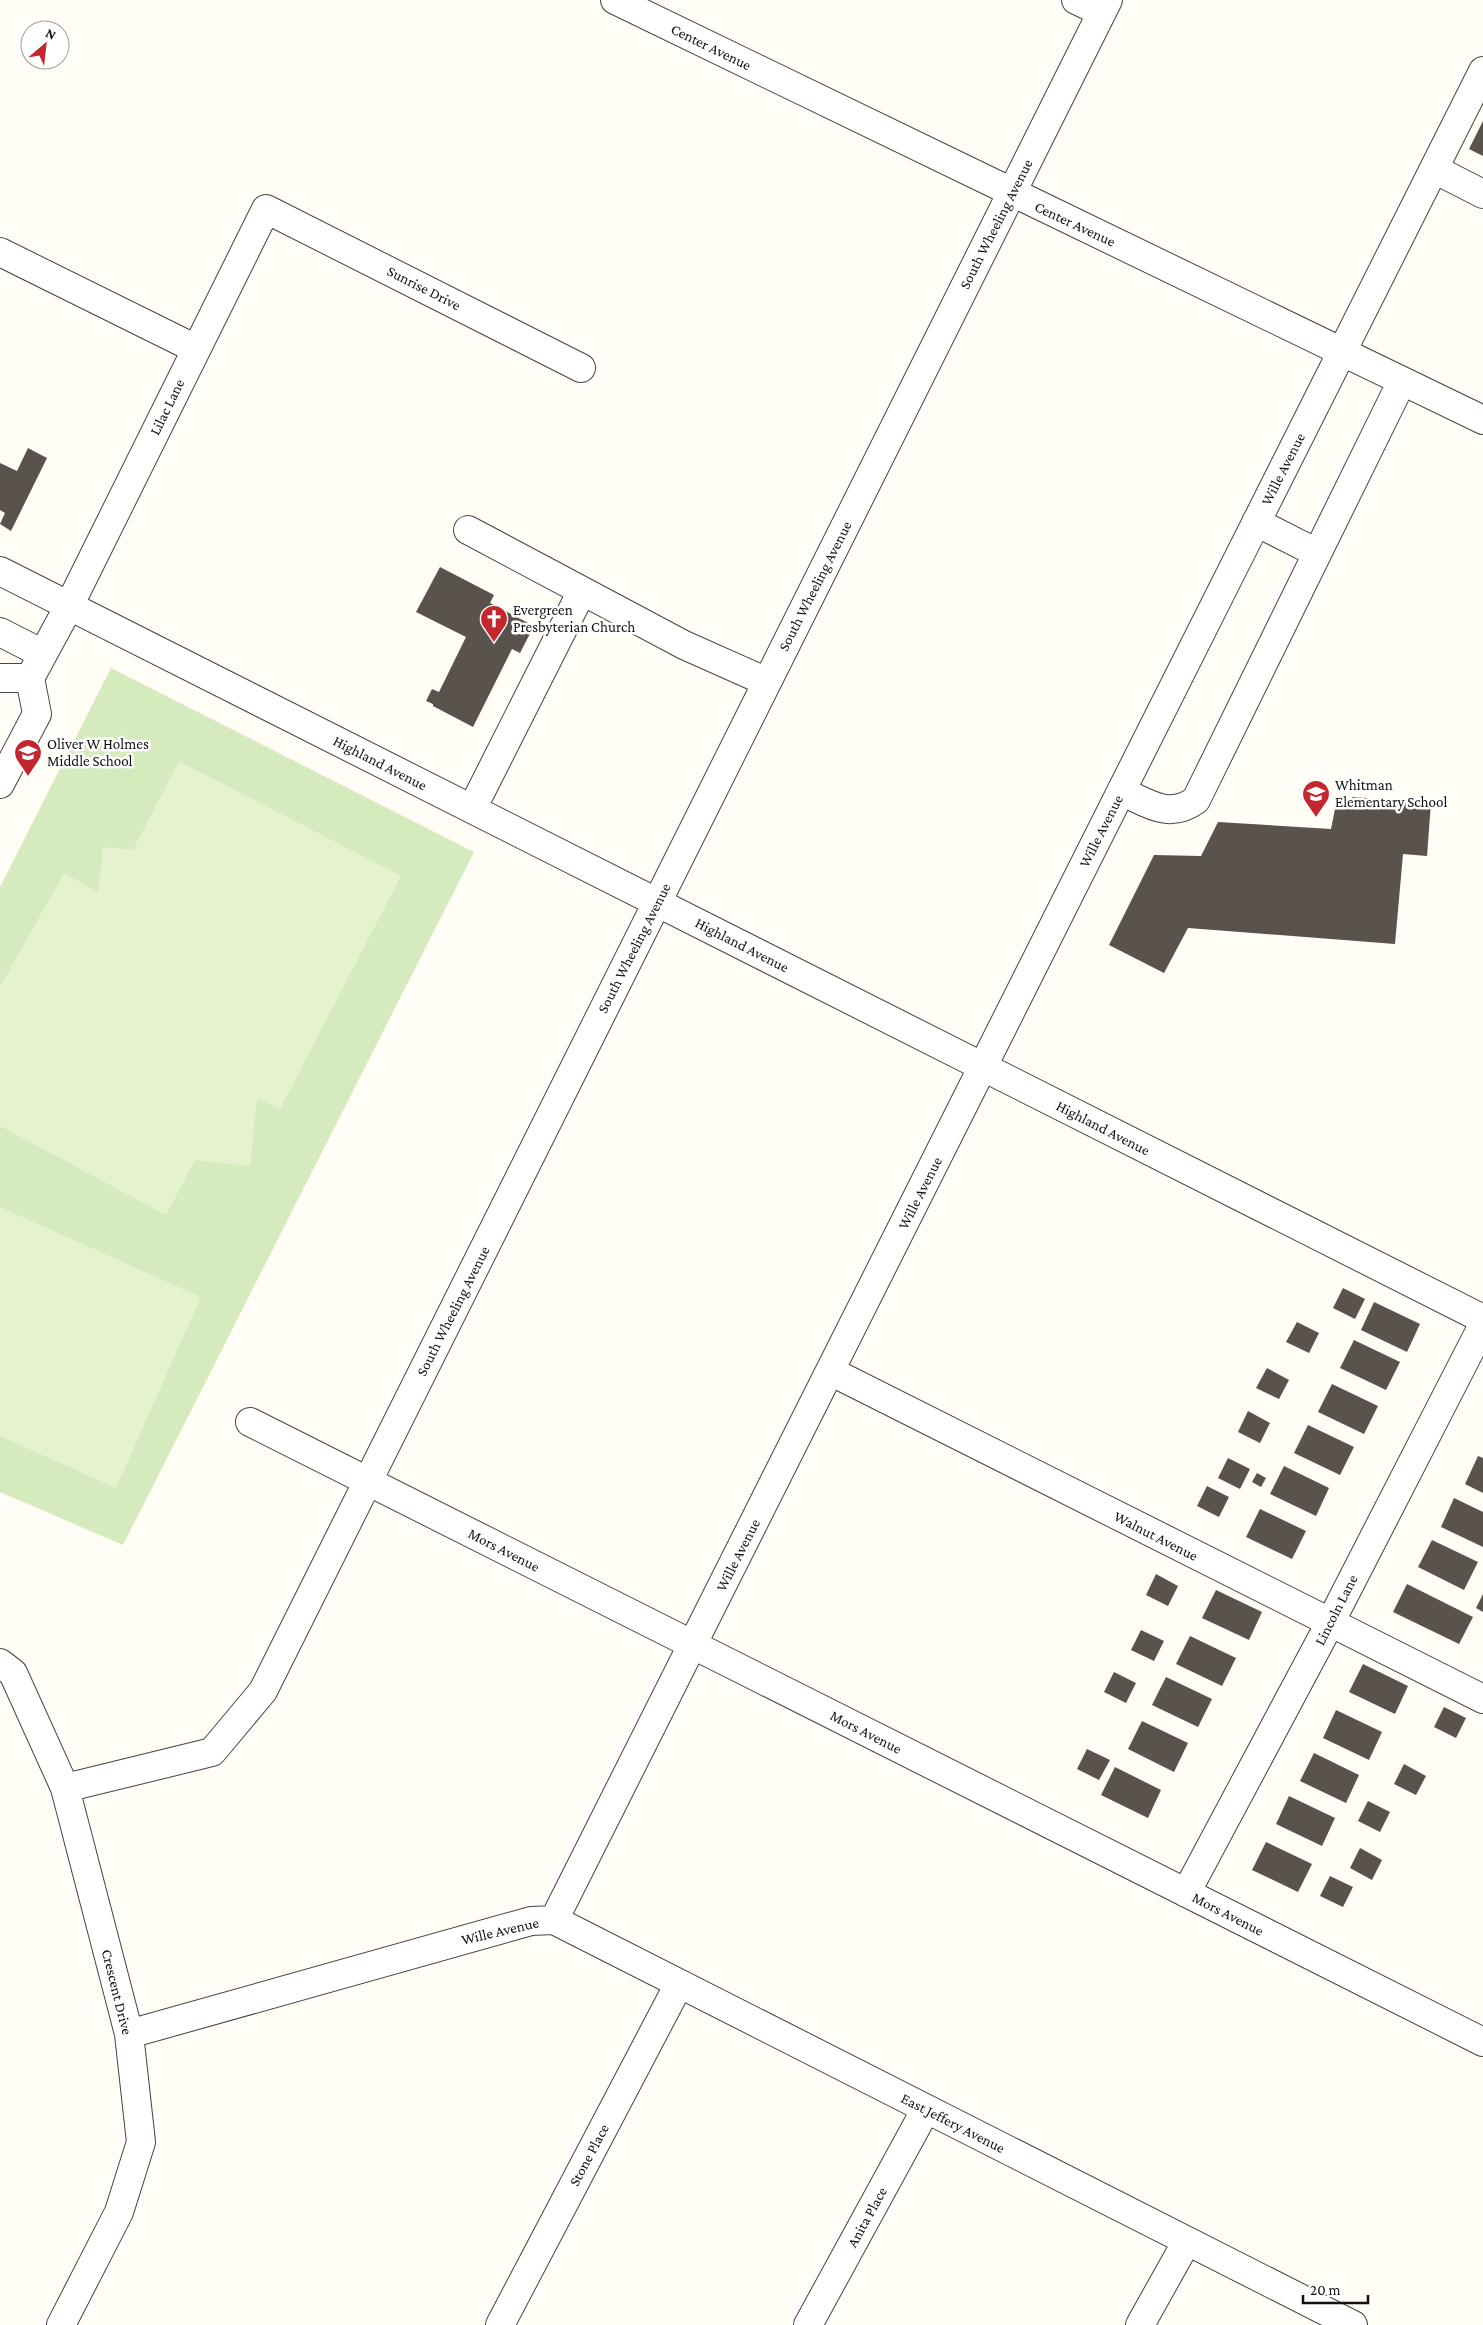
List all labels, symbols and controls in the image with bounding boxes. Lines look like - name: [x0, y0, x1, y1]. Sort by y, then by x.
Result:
- north arrow: [20, 20, 70, 70]
- street label: Center Avenue: [668, 21, 754, 73]
- text: N: [43, 24, 59, 43]
- street label: South Wheeling Avenue: [956, 156, 1037, 292]
- street label: Center Avenue: [1032, 198, 1118, 250]
- street label: Sunrise Drive: [385, 263, 464, 314]
- street label: Lilac Lane: [147, 376, 188, 438]
- street label: Wille Avenue: [1258, 430, 1308, 508]
- street label: South Wheeling Avenue: [775, 518, 856, 654]
- place label: Evergreen Presbyterian Church: [513, 602, 635, 636]
- church icon: Evergreen Presbyterian Church: [479, 604, 509, 643]
- street label: Highland Avenue: [330, 733, 430, 795]
- place label: Oliver W Holmes Middle School: [47, 736, 149, 769]
- school or university icon: Oliver W Holmes Middle School: [13, 738, 43, 777]
- place label: Whitman Elementary School: [1335, 777, 1447, 811]
- school or university icon: Whitman Elementary School: [1301, 779, 1331, 818]
- street label: Wille Avenue: [1076, 792, 1126, 870]
- street label: South Wheeling Avenue: [594, 880, 675, 1016]
- street label: Highland Avenue: [692, 915, 792, 977]
- street label: Highland Avenue: [1053, 1098, 1153, 1160]
- street label: Wille Avenue: [895, 1154, 945, 1232]
- street label: South Wheeling Avenue: [413, 1243, 494, 1379]
- street label: Walnut Avenue: [1111, 1508, 1201, 1564]
- street label: Wille Avenue: [713, 1516, 763, 1594]
- street label: Mors Avenue: [466, 1525, 543, 1575]
- street label: Lincoln Lane: [1311, 1572, 1361, 1648]
- street label: Mors Avenue: [828, 1707, 905, 1757]
- street label: Mors Avenue: [1190, 1889, 1267, 1939]
- street label: Wille Avenue: [460, 1914, 541, 1948]
- street label: Crescent Drive: [99, 1948, 135, 2037]
- street label: East Jeffery Avenue: [898, 2090, 1008, 2157]
- street label: Stone Place: [566, 2121, 612, 2189]
- street label: Anita Place: [844, 2184, 890, 2250]
- scale bar: [1303, 2272, 1368, 2304]
- text: 20 m: [1310, 2282, 1341, 2298]

